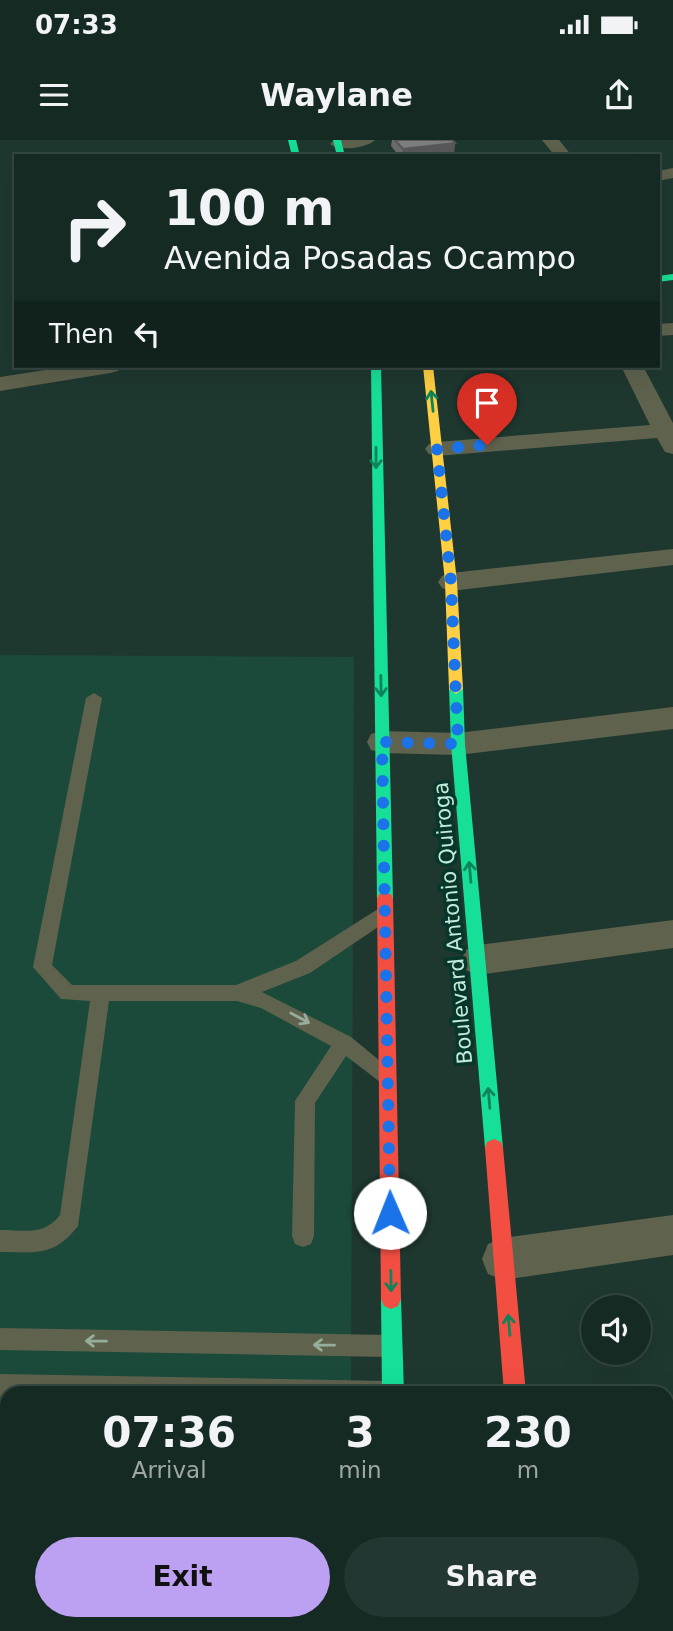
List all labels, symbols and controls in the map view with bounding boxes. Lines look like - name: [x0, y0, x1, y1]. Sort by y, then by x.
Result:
- text: 07:33: [35, 10, 118, 40]
- icon: menu: [35, 76, 73, 114]
- text: Waylane: [260, 76, 413, 114]
- icon: share: [600, 76, 638, 114]
- text: 100 m: [164, 180, 334, 237]
- icon: right: [49, 182, 140, 273]
- text: Avenida Posadas Ocampo: [164, 239, 576, 277]
- icon: left: [128, 315, 166, 353]
- text: Then: [49, 319, 114, 349]
- pin: [457, 373, 517, 445]
- icon: arrive: [468, 384, 506, 422]
- one-way arrow: [425, 390, 438, 413]
- one-way arrow: [369, 447, 383, 470]
- one-way arrow: [374, 674, 388, 697]
- street label: Boulevard Antonio Quiroga: [429, 781, 477, 1065]
- one-way arrow: [463, 861, 476, 883]
- one-way arrow: [290, 1011, 310, 1025]
- one-way arrow: [482, 1088, 495, 1110]
- position arrow: [353, 1176, 427, 1250]
- one-way arrow: [384, 1269, 398, 1292]
- map controls: [581, 1295, 651, 1365]
- button: sound: [581, 1295, 651, 1365]
- one-way arrow: [502, 1314, 515, 1337]
- one-way arrow: [85, 1334, 108, 1348]
- one-way arrow: [313, 1338, 336, 1352]
- text: 07:36: [102, 1408, 236, 1457]
- text: 3: [345, 1408, 375, 1457]
- text: 230: [484, 1408, 572, 1457]
- text: Arrival: [132, 1457, 207, 1483]
- text: min: [338, 1457, 382, 1483]
- text: m: [517, 1457, 539, 1483]
- button: Exit: [35, 1537, 330, 1617]
- button: Share: [344, 1537, 639, 1617]

